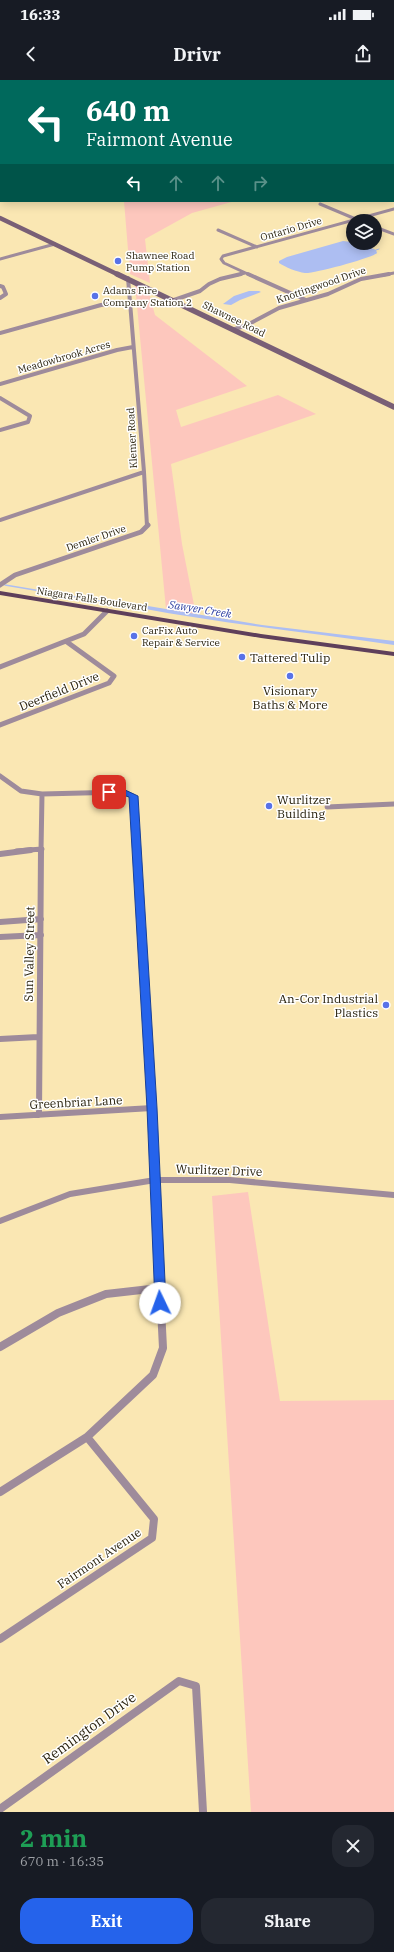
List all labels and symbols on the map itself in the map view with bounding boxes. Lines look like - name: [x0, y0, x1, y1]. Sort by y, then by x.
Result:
- street label: Ontario Drive: [259, 214, 323, 244]
- place label: Shawnee Road Pump Station: [126, 249, 195, 274]
- marker: Shawnee Road Pump Station: [113, 256, 123, 266]
- street label: Knottingwood Drive: [275, 264, 367, 306]
- place label: Adams Fire Company Station 2: [103, 284, 192, 309]
- marker: Adams Fire Company Station 2: [90, 291, 100, 301]
- street label: Shawnee Road: [200, 298, 268, 340]
- street label: Meadowbrook Acres: [16, 338, 112, 376]
- street label: Klemer Road: [124, 407, 140, 469]
- street label: Demler Drive: [64, 522, 128, 554]
- street label: Niagara Falls Boulevard: [36, 584, 148, 614]
- water label: Sawyer Creek: [166, 597, 233, 621]
- place label: CarFix Auto Repair & Service: [142, 624, 220, 649]
- marker: CarFix Auto Repair & Service: [129, 631, 139, 641]
- place label: Tattered Tulip: [250, 650, 330, 665]
- marker: Tattered Tulip: [237, 652, 247, 662]
- street label: Deerfield Drive: [17, 668, 101, 714]
- marker: Visionary Baths & More: [285, 671, 295, 681]
- place label: Visionary Baths & More: [252, 683, 328, 712]
- pin: [92, 775, 126, 809]
- place label: Wurlitzer Building: [277, 792, 331, 821]
- marker: Wurlitzer Building: [264, 801, 274, 811]
- street label: Sun Valley Street: [21, 906, 37, 1002]
- place label: An-Cor Industrial Plastics: [279, 991, 378, 1020]
- marker: An-Cor Industrial Plastics: [381, 1000, 391, 1010]
- street label: Greenbriar Lane: [29, 1092, 123, 1112]
- street label: Wurlitzer Drive: [175, 1161, 263, 1179]
- position arrow: [139, 1282, 181, 1324]
- street label: Fairmont Avenue: [54, 1524, 144, 1592]
- street label: Remington Drive: [39, 1688, 139, 1768]

